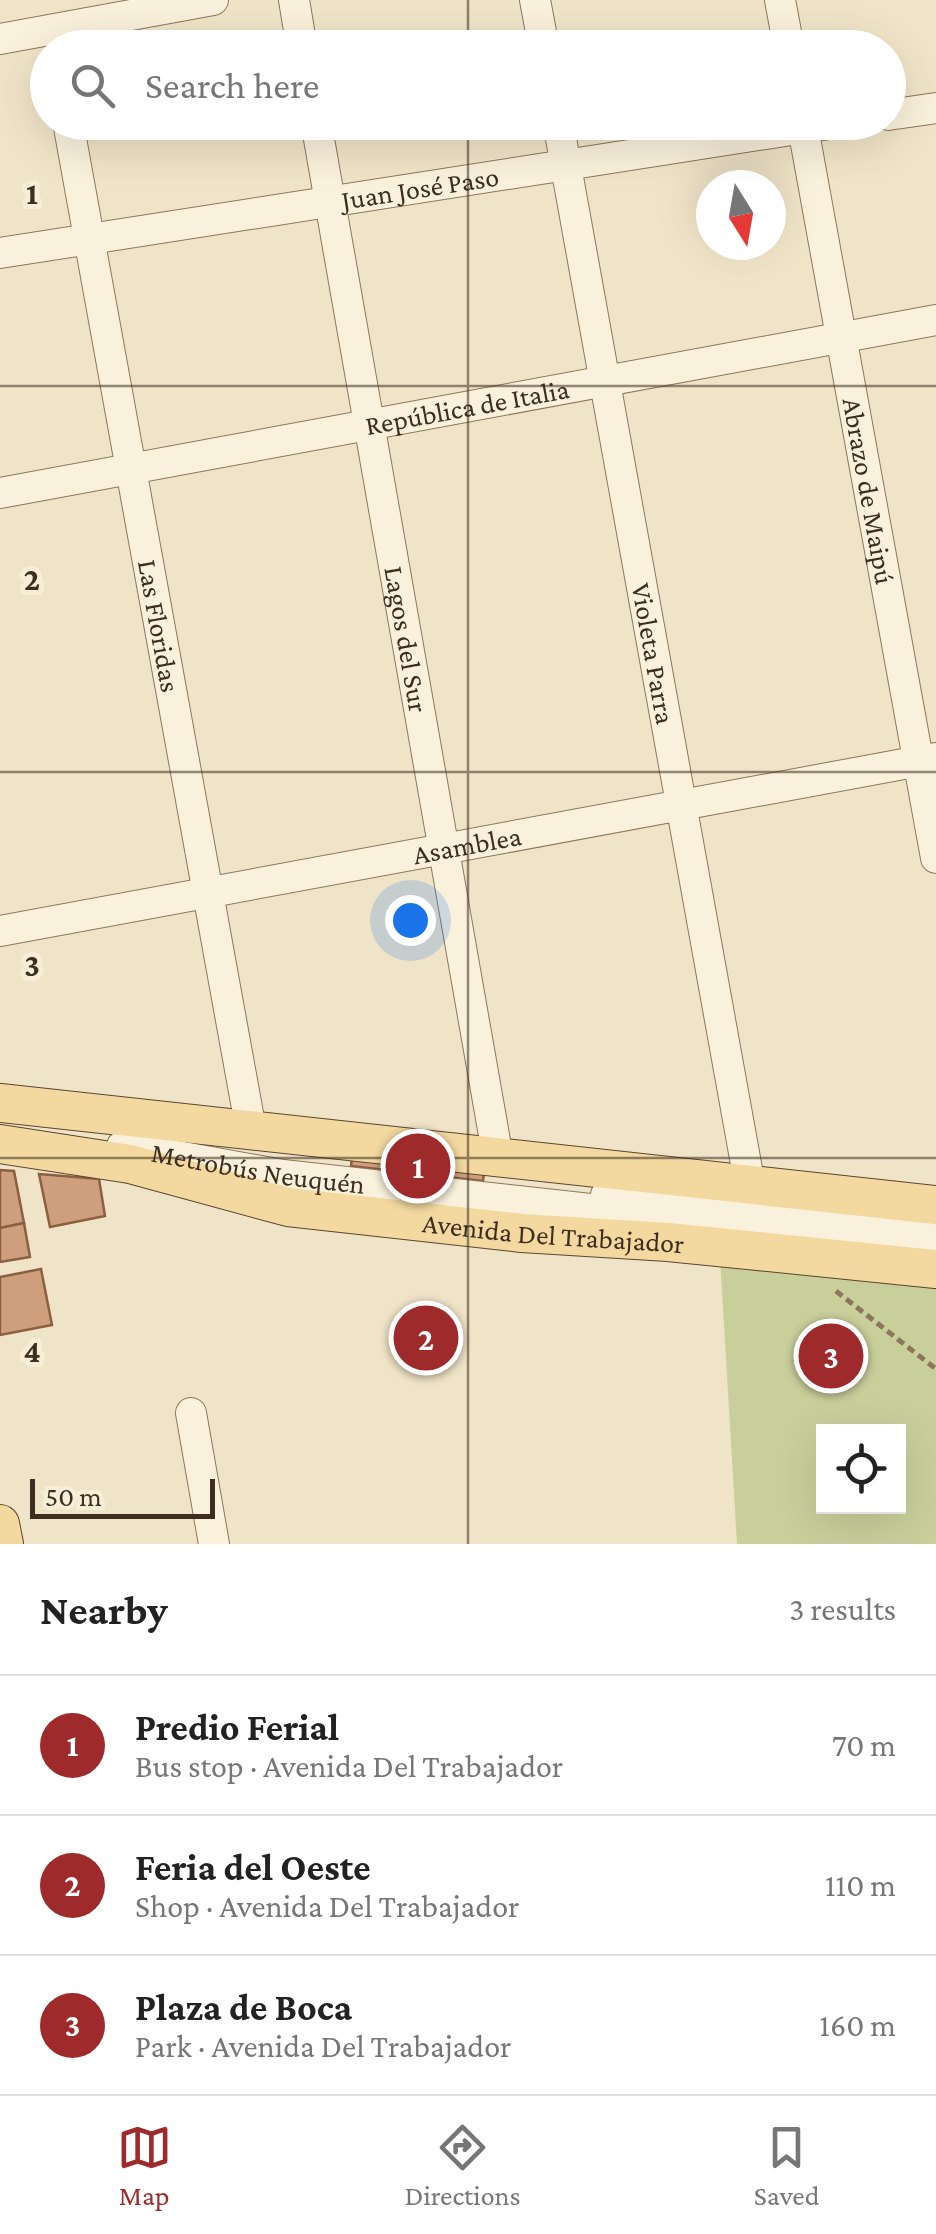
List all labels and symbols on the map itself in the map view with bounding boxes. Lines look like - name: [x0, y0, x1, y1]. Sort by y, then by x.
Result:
- street label: Juan José Paso: [336, 160, 501, 216]
- north arrow: [696, 170, 786, 260]
- text: 1: [26, 175, 38, 211]
- street label: República de Italia: [363, 373, 571, 441]
- street label: Abrazo de Maipú: [837, 395, 901, 587]
- street label: Las Floridas: [132, 557, 187, 695]
- text: 2: [24, 561, 40, 597]
- street label: Lagos del Sur: [379, 563, 435, 715]
- street label: Violeta Parra: [626, 580, 682, 726]
- street label: Asamblea: [410, 819, 524, 870]
- your location: [385, 895, 436, 946]
- text: 3: [24, 947, 40, 983]
- pin: 1: [386, 1128, 450, 1204]
- street label: Metrobús Neuquén: [149, 1136, 366, 1199]
- street label: Avenida Del Trabajador: [421, 1207, 686, 1259]
- pin: 2: [394, 1300, 458, 1376]
- pin: 3: [798, 1318, 864, 1394]
- text: 4: [23, 1333, 41, 1369]
- scale bar: [30, 1474, 215, 1518]

